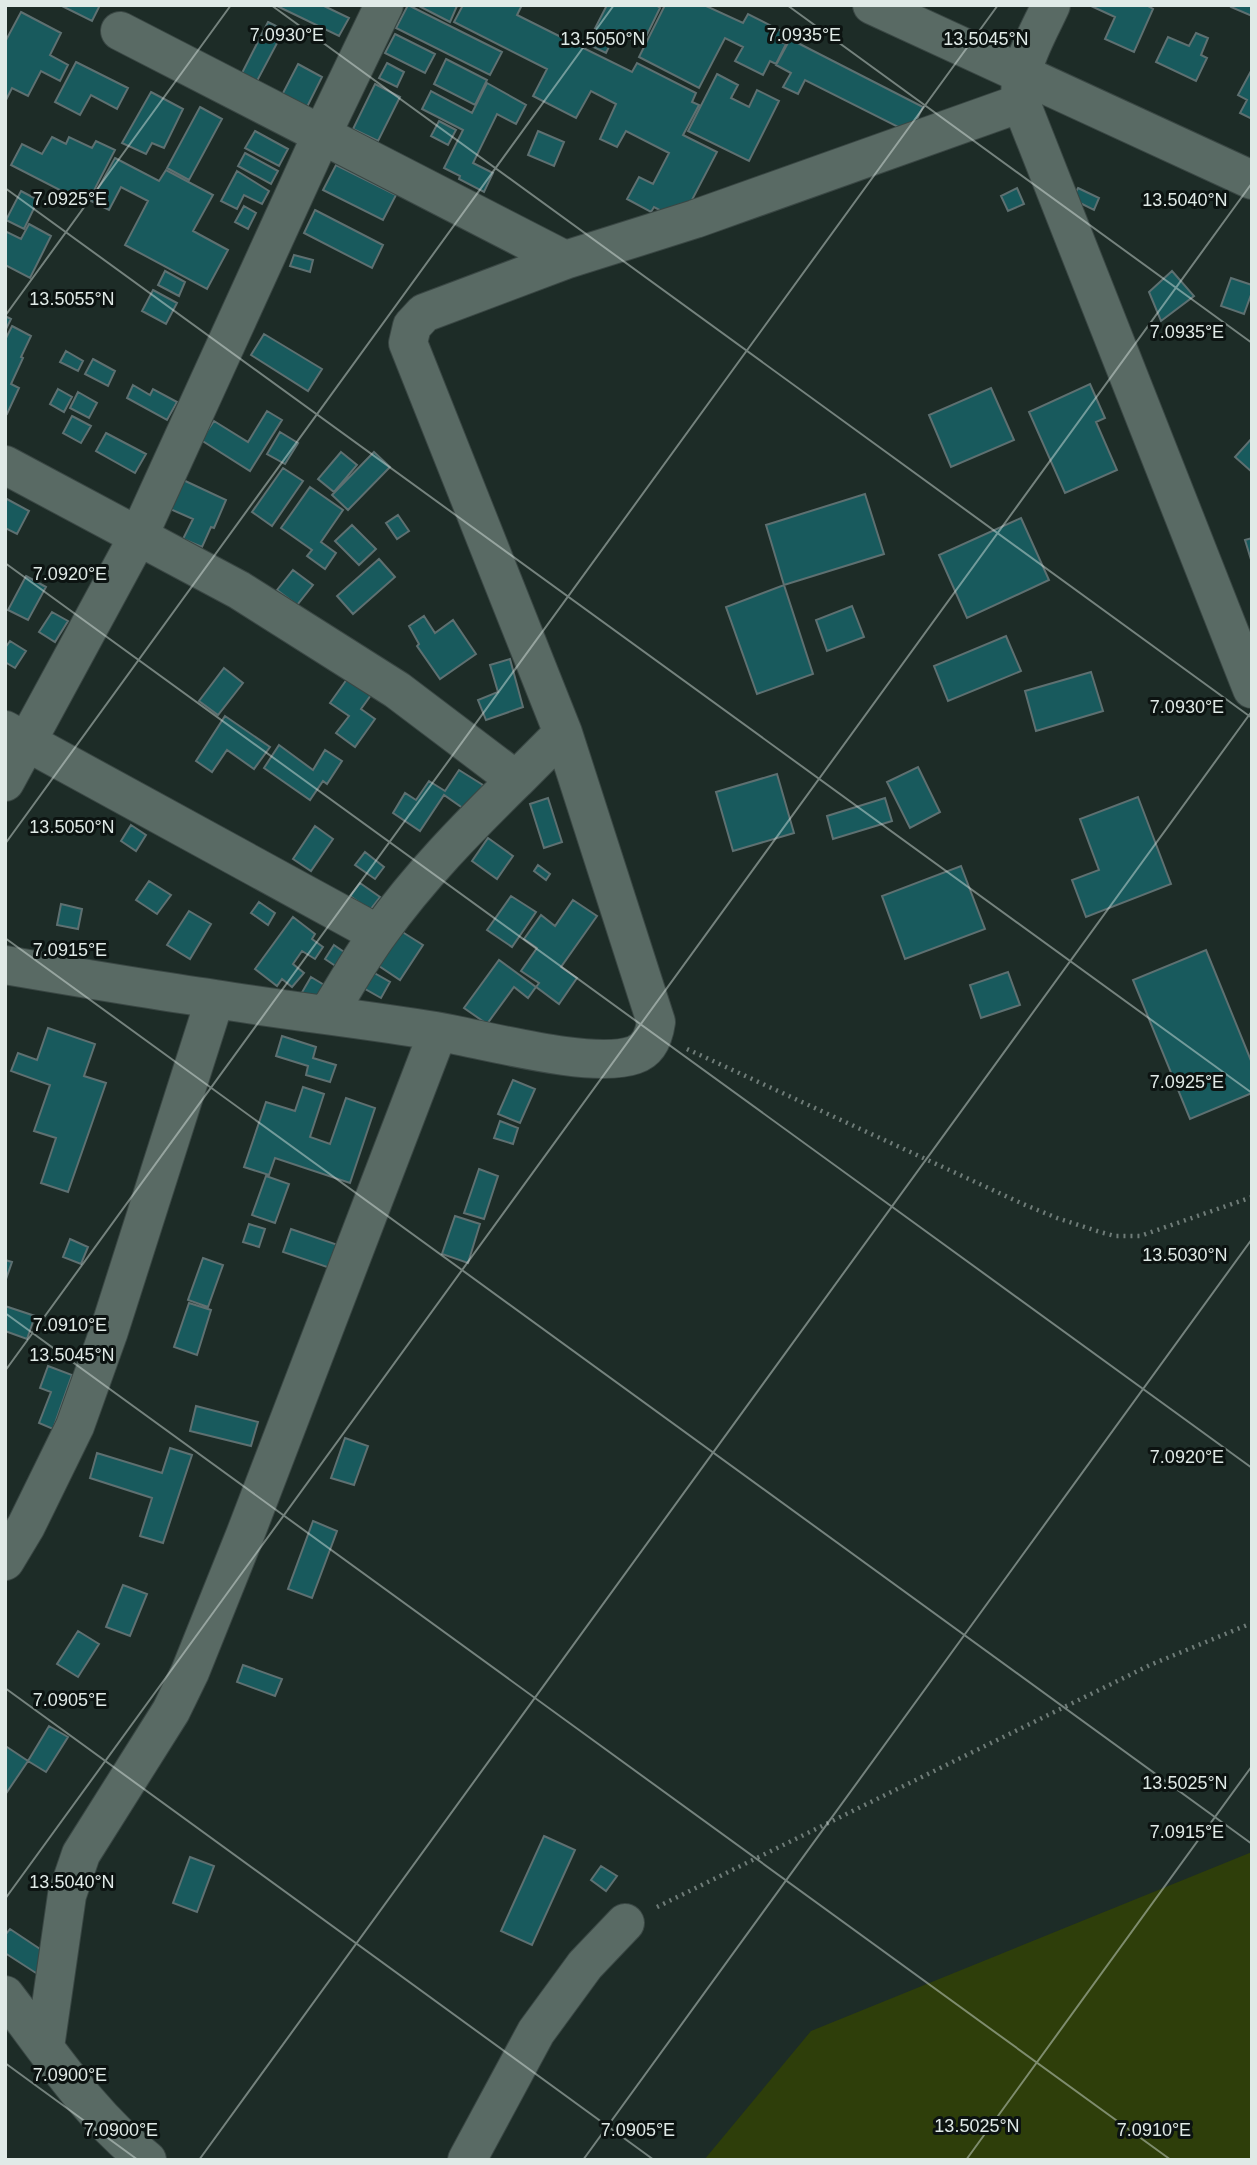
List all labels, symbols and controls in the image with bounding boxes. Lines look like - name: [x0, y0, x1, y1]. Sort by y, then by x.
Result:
- text: 7.0930°E: [250, 25, 324, 45]
- text: 7.0935°E: [767, 25, 841, 45]
- text: 13.5050°N: [560, 29, 646, 49]
- text: 13.5045°N: [943, 29, 1029, 49]
- text: 7.0925°E: [33, 189, 107, 209]
- text: 13.5040°N: [1142, 190, 1228, 210]
- text: 13.5055°N: [29, 289, 115, 309]
- text: 7.0935°E: [1150, 322, 1224, 342]
- text: 7.0920°E: [33, 564, 107, 584]
- text: 7.0930°E: [1150, 697, 1224, 717]
- text: 13.5050°N: [29, 817, 115, 837]
- text: 7.0915°E: [33, 940, 107, 960]
- text: 7.0925°E: [1150, 1072, 1224, 1092]
- text: 13.5030°N: [1142, 1245, 1228, 1265]
- text: 7.0910°E: [33, 1315, 107, 1335]
- text: 13.5045°N: [29, 1345, 115, 1365]
- text: 7.0920°E: [1150, 1447, 1224, 1467]
- text: 7.0905°E: [33, 1690, 107, 1710]
- text: 13.5025°N: [1142, 1773, 1228, 1793]
- text: 7.0915°E: [1150, 1822, 1224, 1842]
- text: 13.5040°N: [29, 1872, 115, 1892]
- text: 7.0900°E: [33, 2065, 107, 2085]
- text: 13.5025°N: [934, 2116, 1020, 2136]
- text: 7.0900°E: [84, 2120, 158, 2140]
- text: 7.0905°E: [601, 2120, 675, 2140]
- text: 7.0910°E: [1117, 2120, 1191, 2140]

